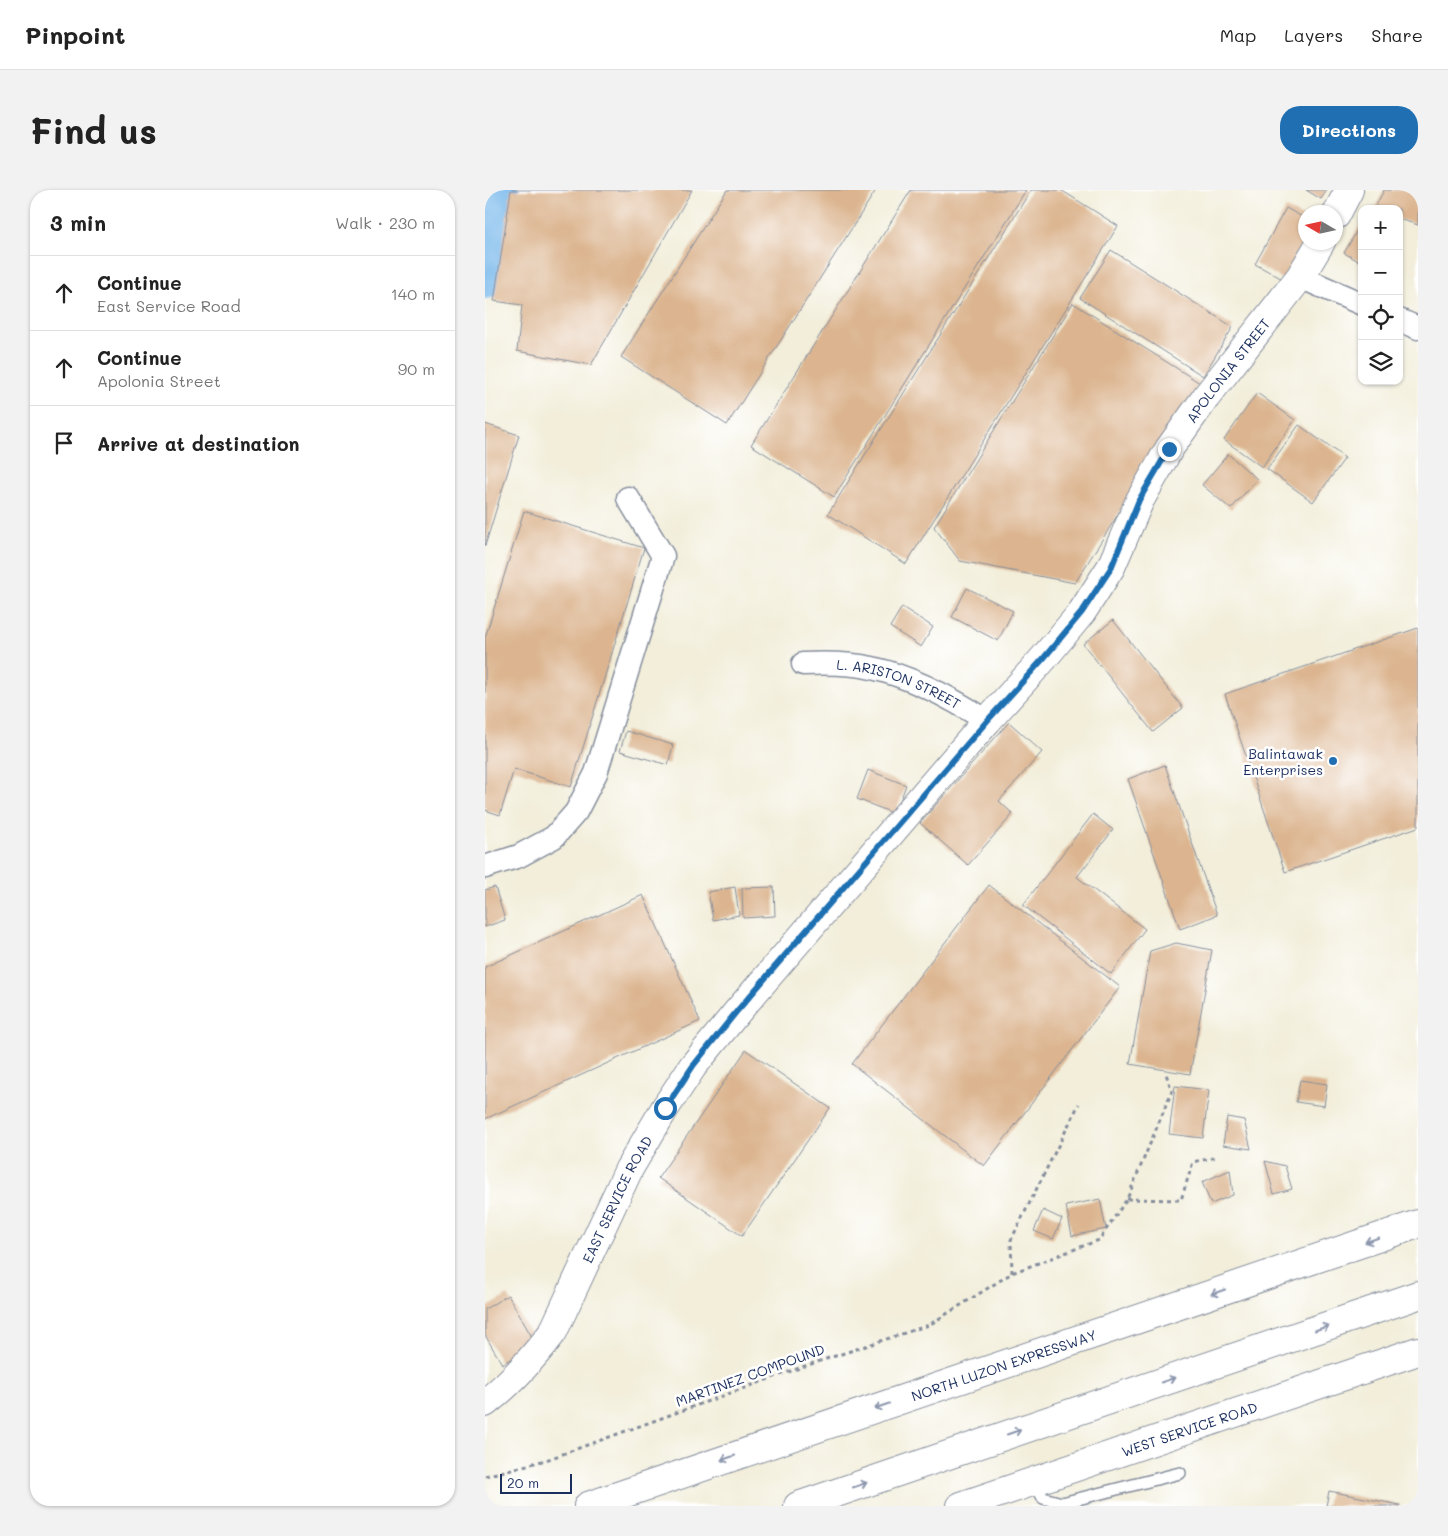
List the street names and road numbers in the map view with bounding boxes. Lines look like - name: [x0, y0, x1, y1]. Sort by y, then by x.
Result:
- street label: APOLONIA STREET: [1181, 314, 1274, 426]
- street label: L. ARISTON STREET: [836, 654, 965, 713]
- street label: EAST SERVICE ROAD: [577, 1132, 656, 1266]
- street label: NORTH LUZON EXPRESSWAY: [908, 1324, 1099, 1405]
- street label: MARTINEZ COMPOUND: [673, 1339, 827, 1411]
- street label: WEST SERVICE ROAD: [1119, 1397, 1260, 1460]

